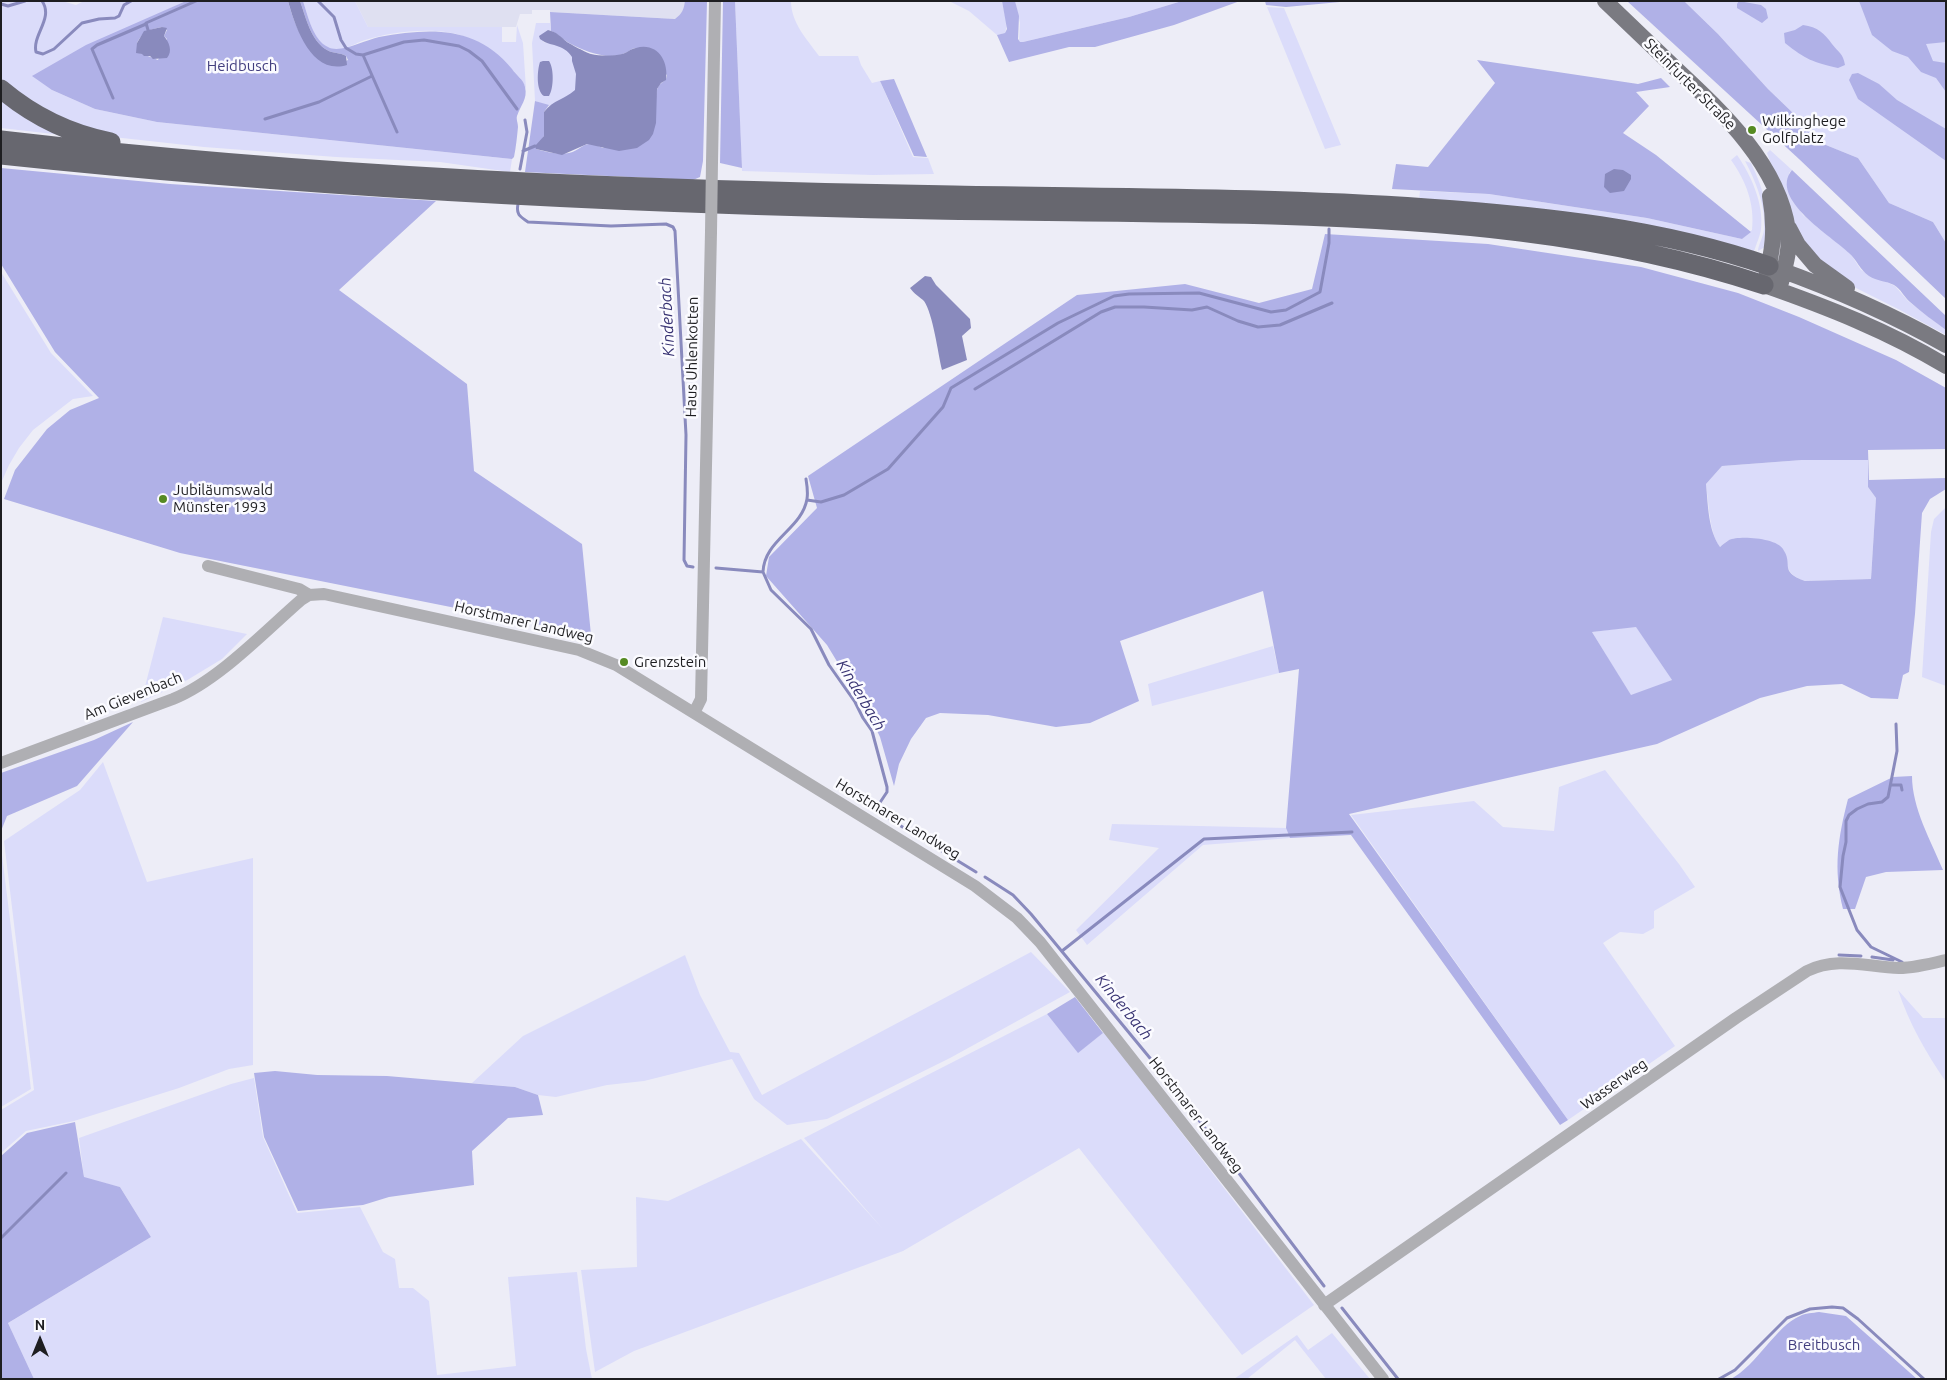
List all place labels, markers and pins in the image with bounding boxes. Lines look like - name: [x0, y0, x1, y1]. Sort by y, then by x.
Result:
- place label: Wilkinghege Golfplatz: [1762, 112, 1846, 147]
- marker: Wilkinghege Golfplatz: [1746, 124, 1758, 136]
- place label: Jubiläumswald Münster 1993: [173, 481, 273, 516]
- marker: Jubiläumswald Münster 1993: [157, 493, 169, 505]
- place label: Grenzstein: [634, 653, 706, 671]
- marker: Grenzstein: [618, 656, 630, 668]

